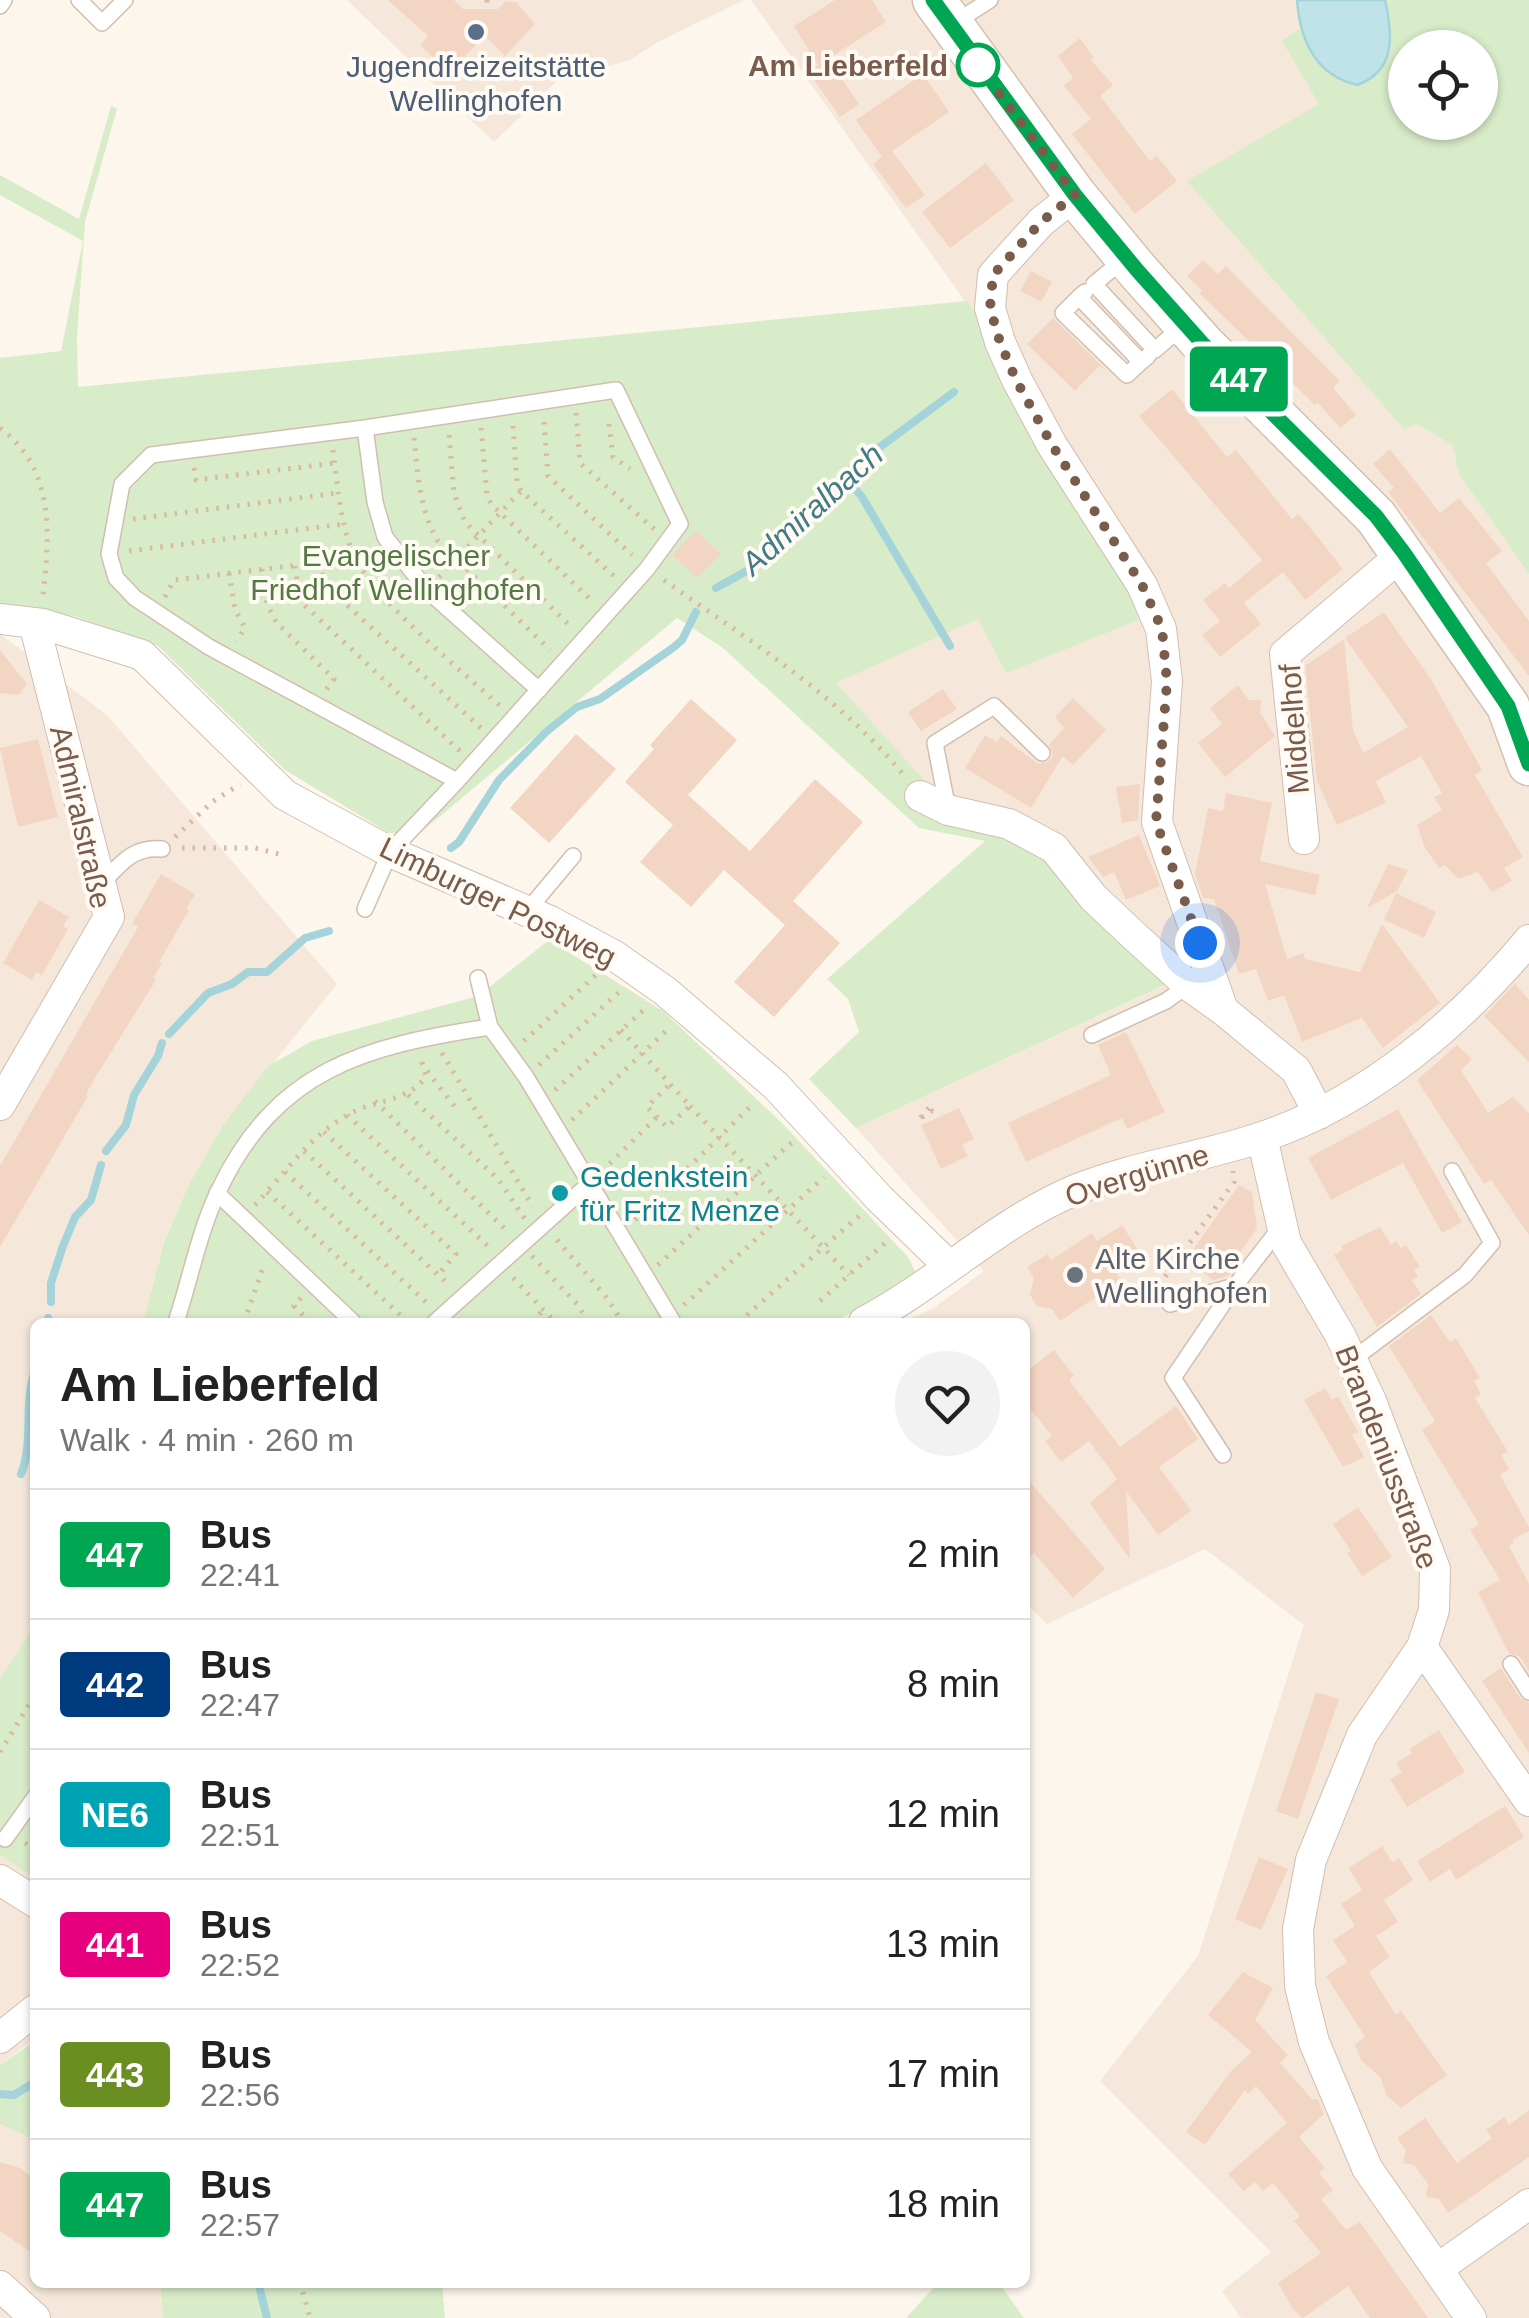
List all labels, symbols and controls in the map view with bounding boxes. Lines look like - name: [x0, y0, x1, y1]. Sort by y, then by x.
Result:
- marker: Jugendfreizeitstätte Wellinghofen: [465, 21, 487, 43]
- map controls: [1388, 30, 1498, 140]
- button: locate: [1388, 30, 1498, 140]
- marker: Am Lieberfeld: [957, 44, 999, 86]
- place label: Am Lieberfeld: [748, 49, 948, 82]
- place label: Jugendfreizeitstätte Wellinghofen: [346, 50, 606, 117]
- line badge: 447: [1182, 346, 1296, 412]
- text: 447: [1210, 360, 1268, 399]
- water label: Admiralbach: [732, 436, 890, 583]
- park label: Evangelischer Friedhof Wellinghofen: [250, 539, 542, 606]
- street label: Middelhof: [1273, 662, 1315, 795]
- street label: Admiralstraße: [44, 722, 118, 912]
- street label: Limburger Postweg: [375, 831, 621, 973]
- your location: [1175, 918, 1225, 968]
- street label: Overgünne: [1061, 1138, 1213, 1212]
- place label: Gedenkstein für Fritz Menze: [580, 1160, 780, 1227]
- marker: Gedenkstein für Fritz Menze: [549, 1182, 571, 1204]
- place label: Alte Kirche Wellinghofen: [1095, 1242, 1268, 1309]
- marker: Alte Kirche Wellinghofen: [1064, 1264, 1086, 1286]
- street label: Brandeniusstraße: [1329, 1341, 1445, 1573]
- button: heart: [895, 1351, 1000, 1456]
- text: Am Lieberfeld: [60, 1358, 380, 1411]
- text: Walk · 4 min · 260 m: [60, 1422, 354, 1458]
- text: Bus: [200, 1514, 272, 1556]
- text: 2 min: [907, 1533, 1000, 1575]
- text: 447: [86, 1535, 144, 1574]
- text: 22:41: [200, 1557, 280, 1593]
- text: Bus: [200, 1644, 272, 1686]
- text: 8 min: [907, 1663, 1000, 1705]
- text: 442: [86, 1665, 144, 1704]
- text: 22:47: [200, 1687, 280, 1723]
- text: Bus: [200, 1774, 272, 1816]
- text: 12 min: [886, 1793, 1000, 1835]
- text: NE6: [81, 1795, 149, 1834]
- text: 22:51: [200, 1817, 280, 1853]
- text: Bus: [200, 1904, 272, 1946]
- text: 13 min: [886, 1923, 1000, 1965]
- text: 441: [86, 1925, 144, 1964]
- text: 22:52: [200, 1947, 280, 1983]
- text: Bus: [200, 2034, 272, 2076]
- text: 17 min: [886, 2053, 1000, 2095]
- text: 443: [86, 2055, 144, 2094]
- text: 22:56: [200, 2077, 280, 2113]
- text: Bus: [200, 2164, 272, 2206]
- text: 18 min: [886, 2183, 1000, 2225]
- text: 447: [86, 2185, 144, 2224]
- text: 22:57: [200, 2207, 280, 2243]

